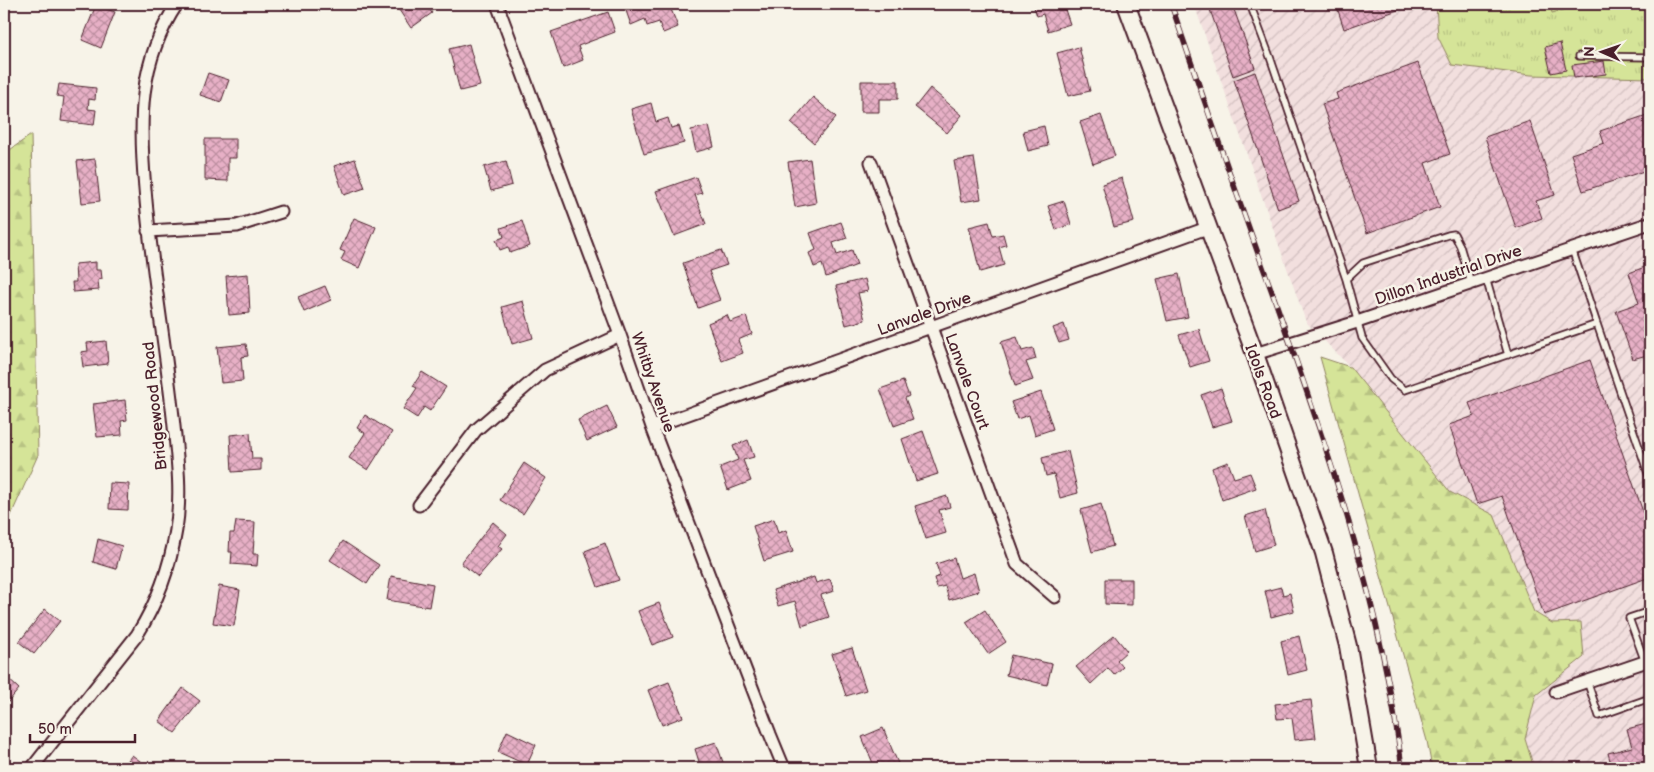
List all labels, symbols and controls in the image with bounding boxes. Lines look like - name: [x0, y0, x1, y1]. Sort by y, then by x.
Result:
- north arrow: [1576, 28, 1626, 78]
- text: N: [1581, 46, 1598, 57]
- street label: Dillon Industrial Drive: [1373, 241, 1525, 309]
- street label: Lanvale Drive: [875, 289, 974, 340]
- street label: Whitby Avenue: [627, 330, 679, 435]
- street label: Lanvale Court: [940, 331, 993, 432]
- street label: Bridgewood Road: [139, 341, 172, 471]
- street label: Idols Road: [1240, 342, 1285, 421]
- scale bar: [30, 712, 135, 744]
- text: 50 m: [38, 720, 72, 739]

